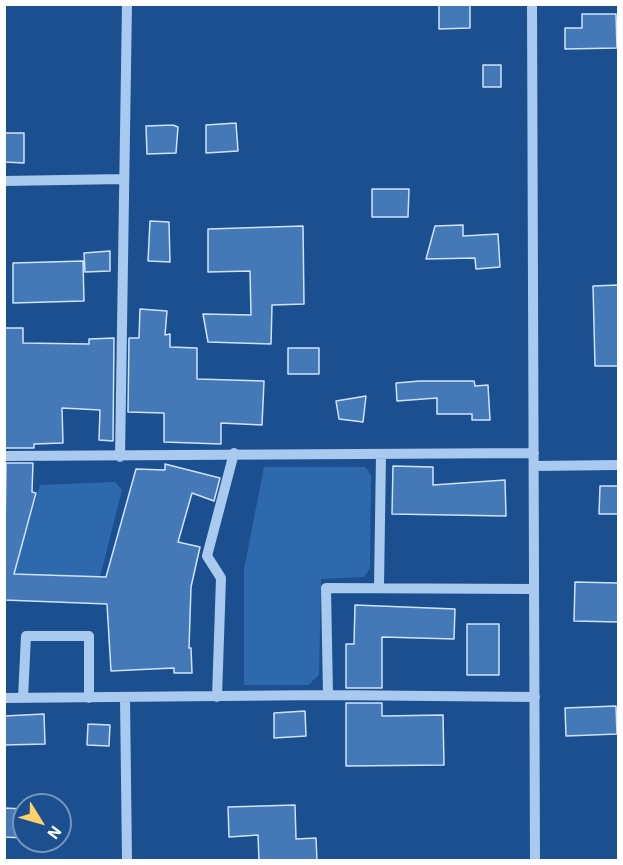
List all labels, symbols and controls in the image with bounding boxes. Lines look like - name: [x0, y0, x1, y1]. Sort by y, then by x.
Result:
- north arrow: [12, 793, 72, 853]
- text: N: [43, 822, 66, 843]

